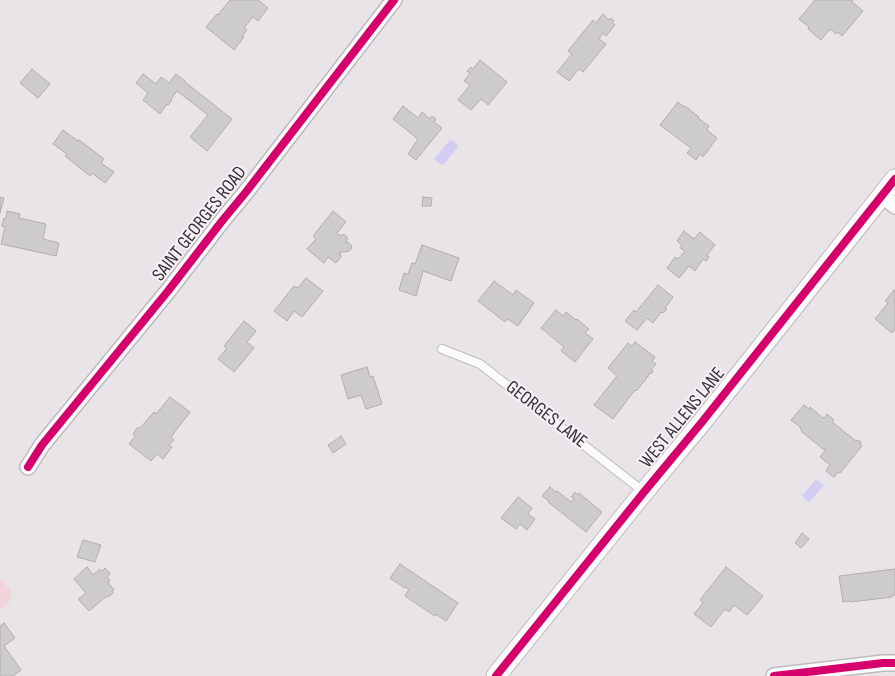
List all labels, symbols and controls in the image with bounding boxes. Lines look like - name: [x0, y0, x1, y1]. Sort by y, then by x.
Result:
- street label: SAINT GEORGES ROAD: [148, 162, 252, 286]
- street label: WEST ALLENS LANE: [636, 363, 730, 473]
- street label: GEORGES LANE: [501, 376, 591, 454]

